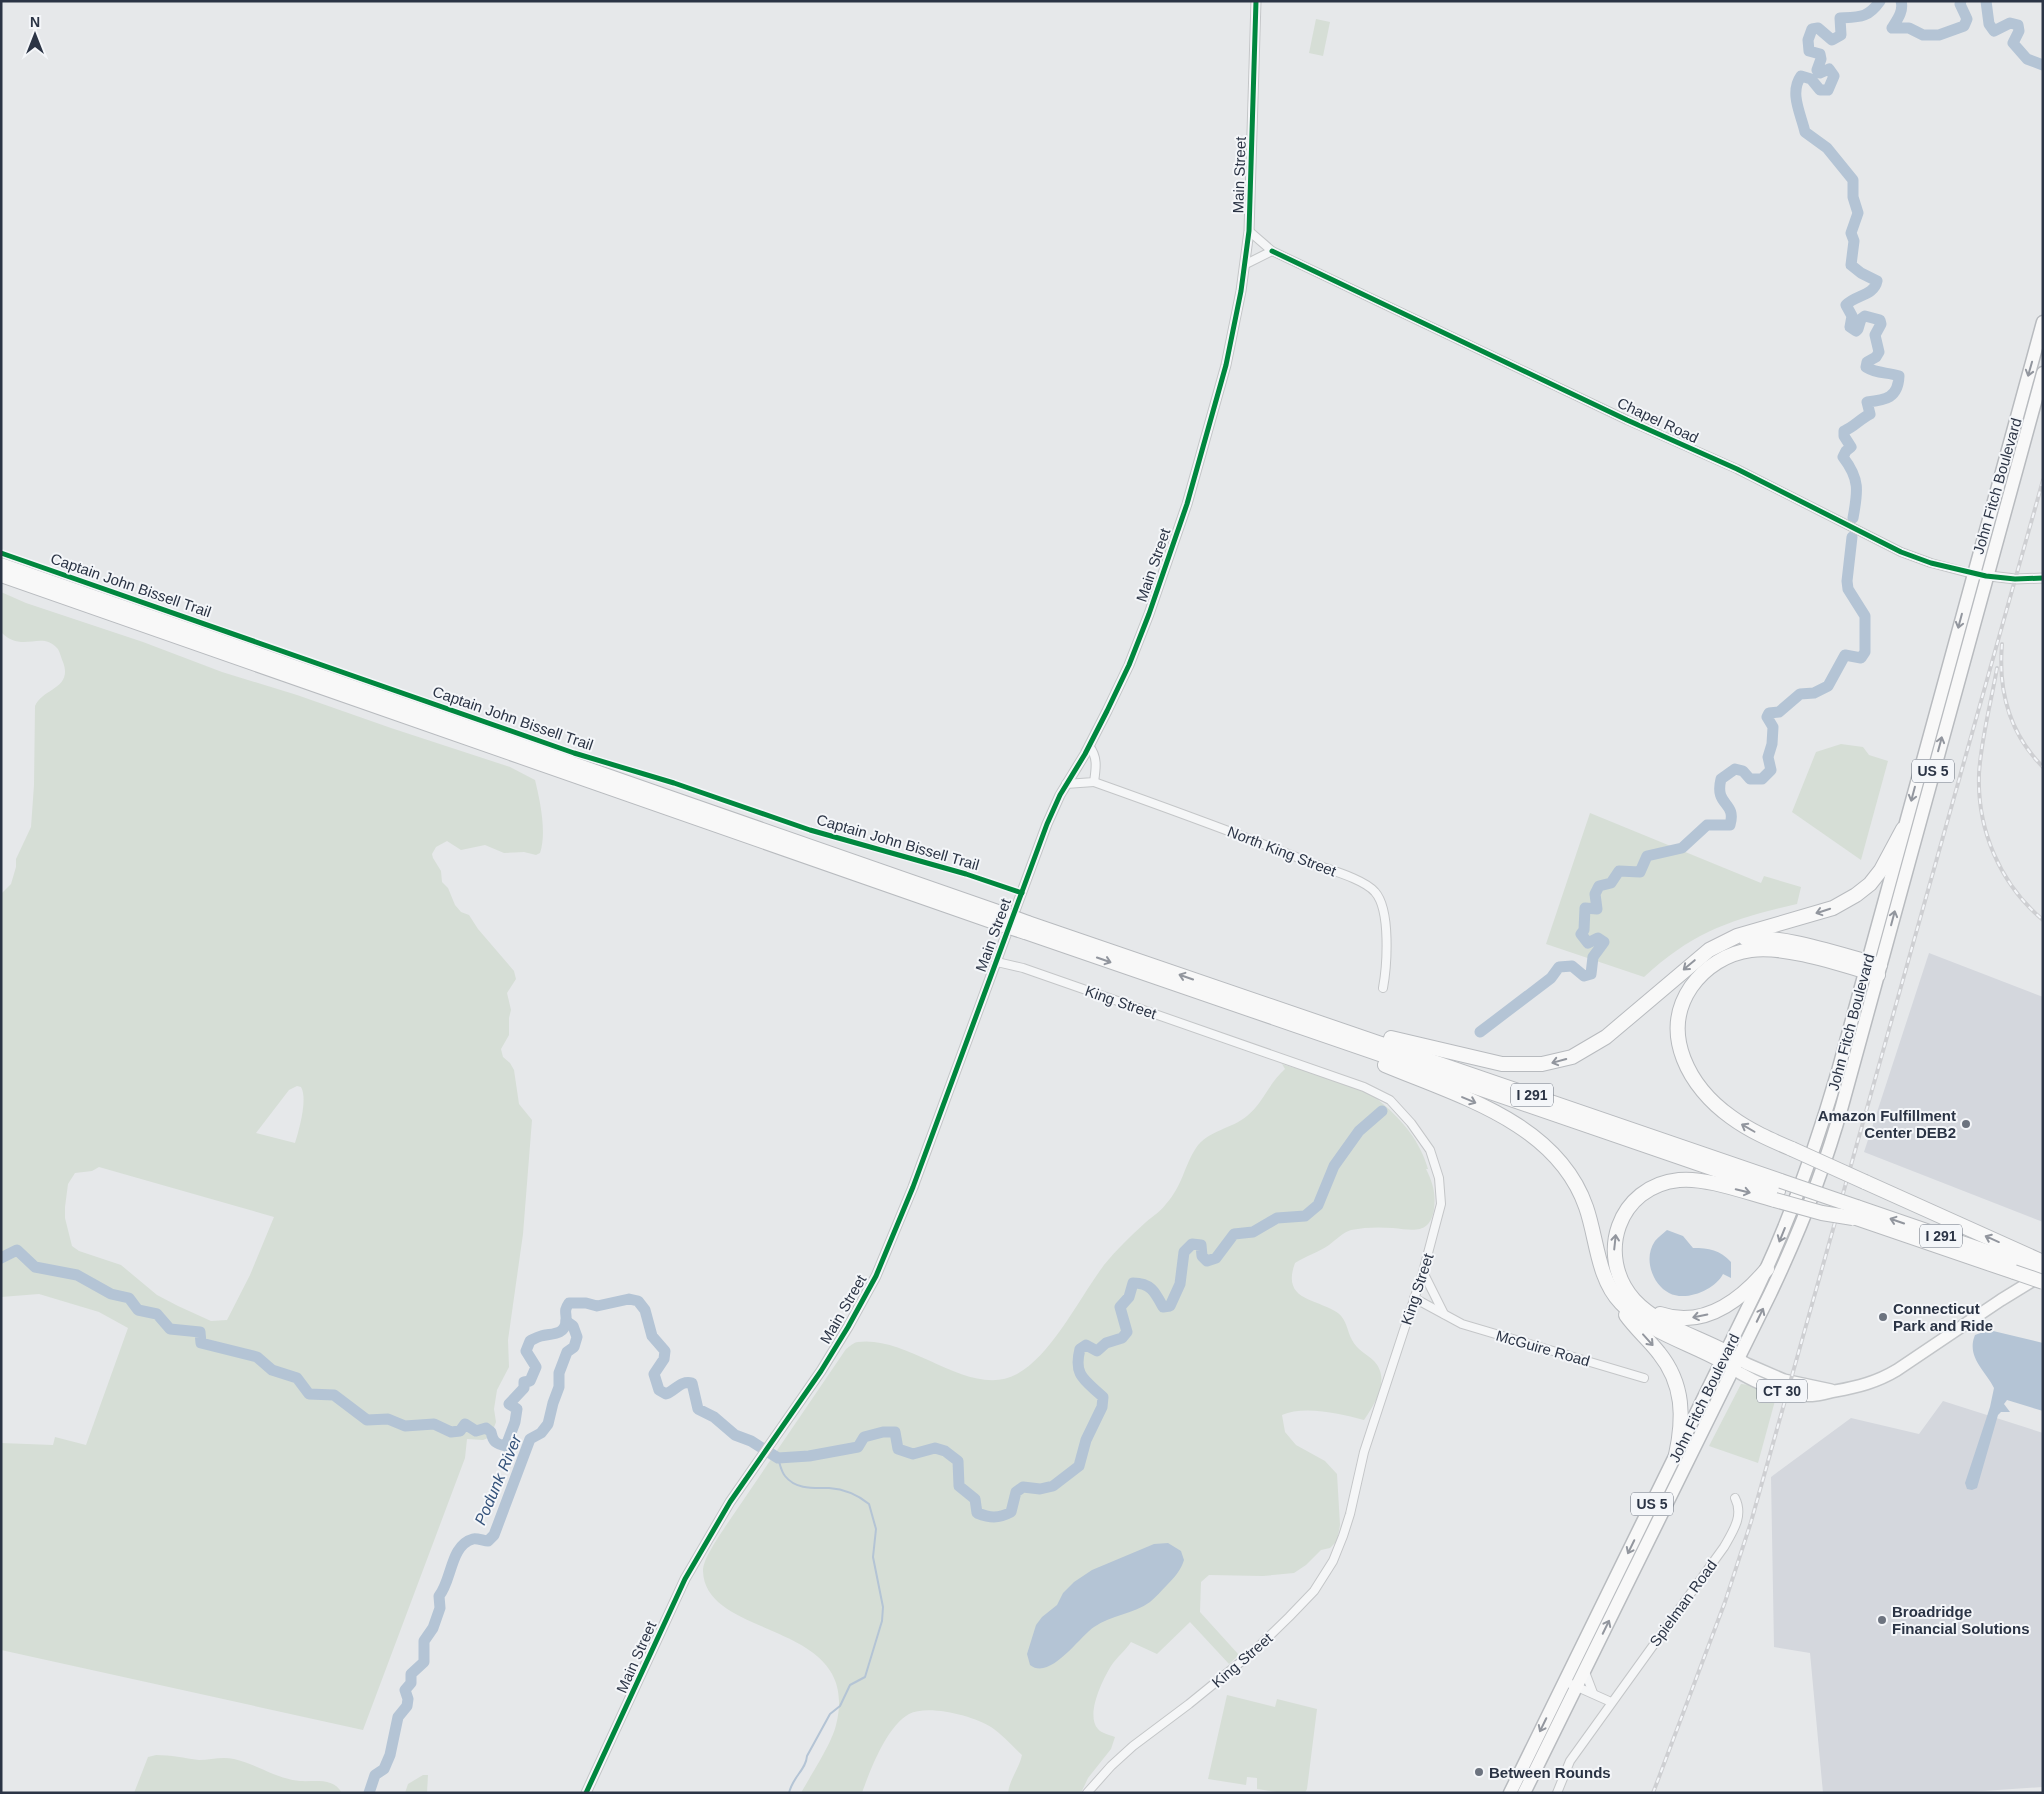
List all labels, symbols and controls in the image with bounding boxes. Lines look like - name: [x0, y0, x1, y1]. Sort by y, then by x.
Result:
- north arrow: [10, 10, 60, 60]
- text: N: [30, 14, 40, 30]
- street label: Main Street: [1229, 136, 1249, 214]
- one-way arrow: [2024, 361, 2034, 377]
- street label: Chapel Road: [1615, 394, 1701, 446]
- street label: John Fitch Boulevard: [1969, 416, 2025, 556]
- street label: Main Street: [1132, 525, 1174, 604]
- street label: Captain John Bissell Trail: [49, 550, 213, 620]
- one-way arrow: [1955, 612, 1964, 628]
- street label: Captain John Bissell Trail: [431, 683, 595, 753]
- one-way arrow: [1936, 737, 1946, 753]
- road number: US 5: [1912, 759, 1954, 782]
- one-way arrow: [1907, 786, 1917, 802]
- street label: Captain John Bissell Trail: [815, 811, 981, 873]
- street label: North King Street: [1225, 822, 1340, 880]
- street label: Main Street: [972, 895, 1014, 974]
- one-way arrow: [1816, 907, 1831, 916]
- one-way arrow: [1889, 911, 1898, 927]
- street label: John Fitch Boulevard: [1825, 952, 1877, 1092]
- one-way arrow: [1096, 956, 1111, 965]
- one-way arrow: [1682, 960, 1695, 971]
- one-way arrow: [1179, 972, 1194, 981]
- street label: King Street: [1083, 982, 1160, 1022]
- one-way arrow: [1551, 1056, 1567, 1066]
- road number: I 291: [1511, 1084, 1553, 1106]
- one-way arrow: [1461, 1095, 1476, 1105]
- place label: Amazon Fulfillment Center DEB2: [1818, 1107, 1956, 1141]
- marker: Amazon Fulfillment Center DEB2: [1960, 1118, 1972, 1130]
- one-way arrow: [1741, 1123, 1756, 1132]
- one-way arrow: [1734, 1187, 1750, 1197]
- one-way arrow: [1889, 1215, 1905, 1225]
- road number: I 291: [1920, 1224, 1962, 1248]
- one-way arrow: [1776, 1227, 1786, 1242]
- one-way arrow: [1985, 1233, 2000, 1243]
- one-way arrow: [1610, 1235, 1620, 1251]
- street label: King Street: [1397, 1250, 1437, 1327]
- street label: Main Street: [816, 1271, 870, 1346]
- place label: Connecticut Park and Ride: [1893, 1300, 1993, 1334]
- one-way arrow: [1755, 1308, 1765, 1323]
- marker: Connecticut Park and Ride: [1877, 1311, 1889, 1323]
- one-way arrow: [1692, 1312, 1708, 1321]
- street label: McGuire Road: [1494, 1327, 1592, 1369]
- street label: John Fitch Boulevard: [1665, 1331, 1743, 1465]
- one-way arrow: [1642, 1334, 1654, 1347]
- road number: CT 30: [1757, 1380, 1807, 1402]
- water label: Podunk River: [471, 1432, 525, 1528]
- road number: US 5: [1631, 1492, 1673, 1516]
- one-way arrow: [1626, 1539, 1636, 1554]
- street label: Spielman Road: [1646, 1557, 1720, 1649]
- place label: Broadridge Financial Solutions: [1892, 1603, 2030, 1637]
- marker: Broadridge Financial Solutions: [1876, 1614, 1888, 1626]
- street label: Main Street: [613, 1618, 660, 1695]
- one-way arrow: [1601, 1619, 1611, 1634]
- street label: King Street: [1208, 1629, 1276, 1691]
- one-way arrow: [1538, 1717, 1547, 1732]
- place label: Between Rounds: [1489, 1764, 1611, 1781]
- marker: Between Rounds: [1473, 1766, 1485, 1778]

